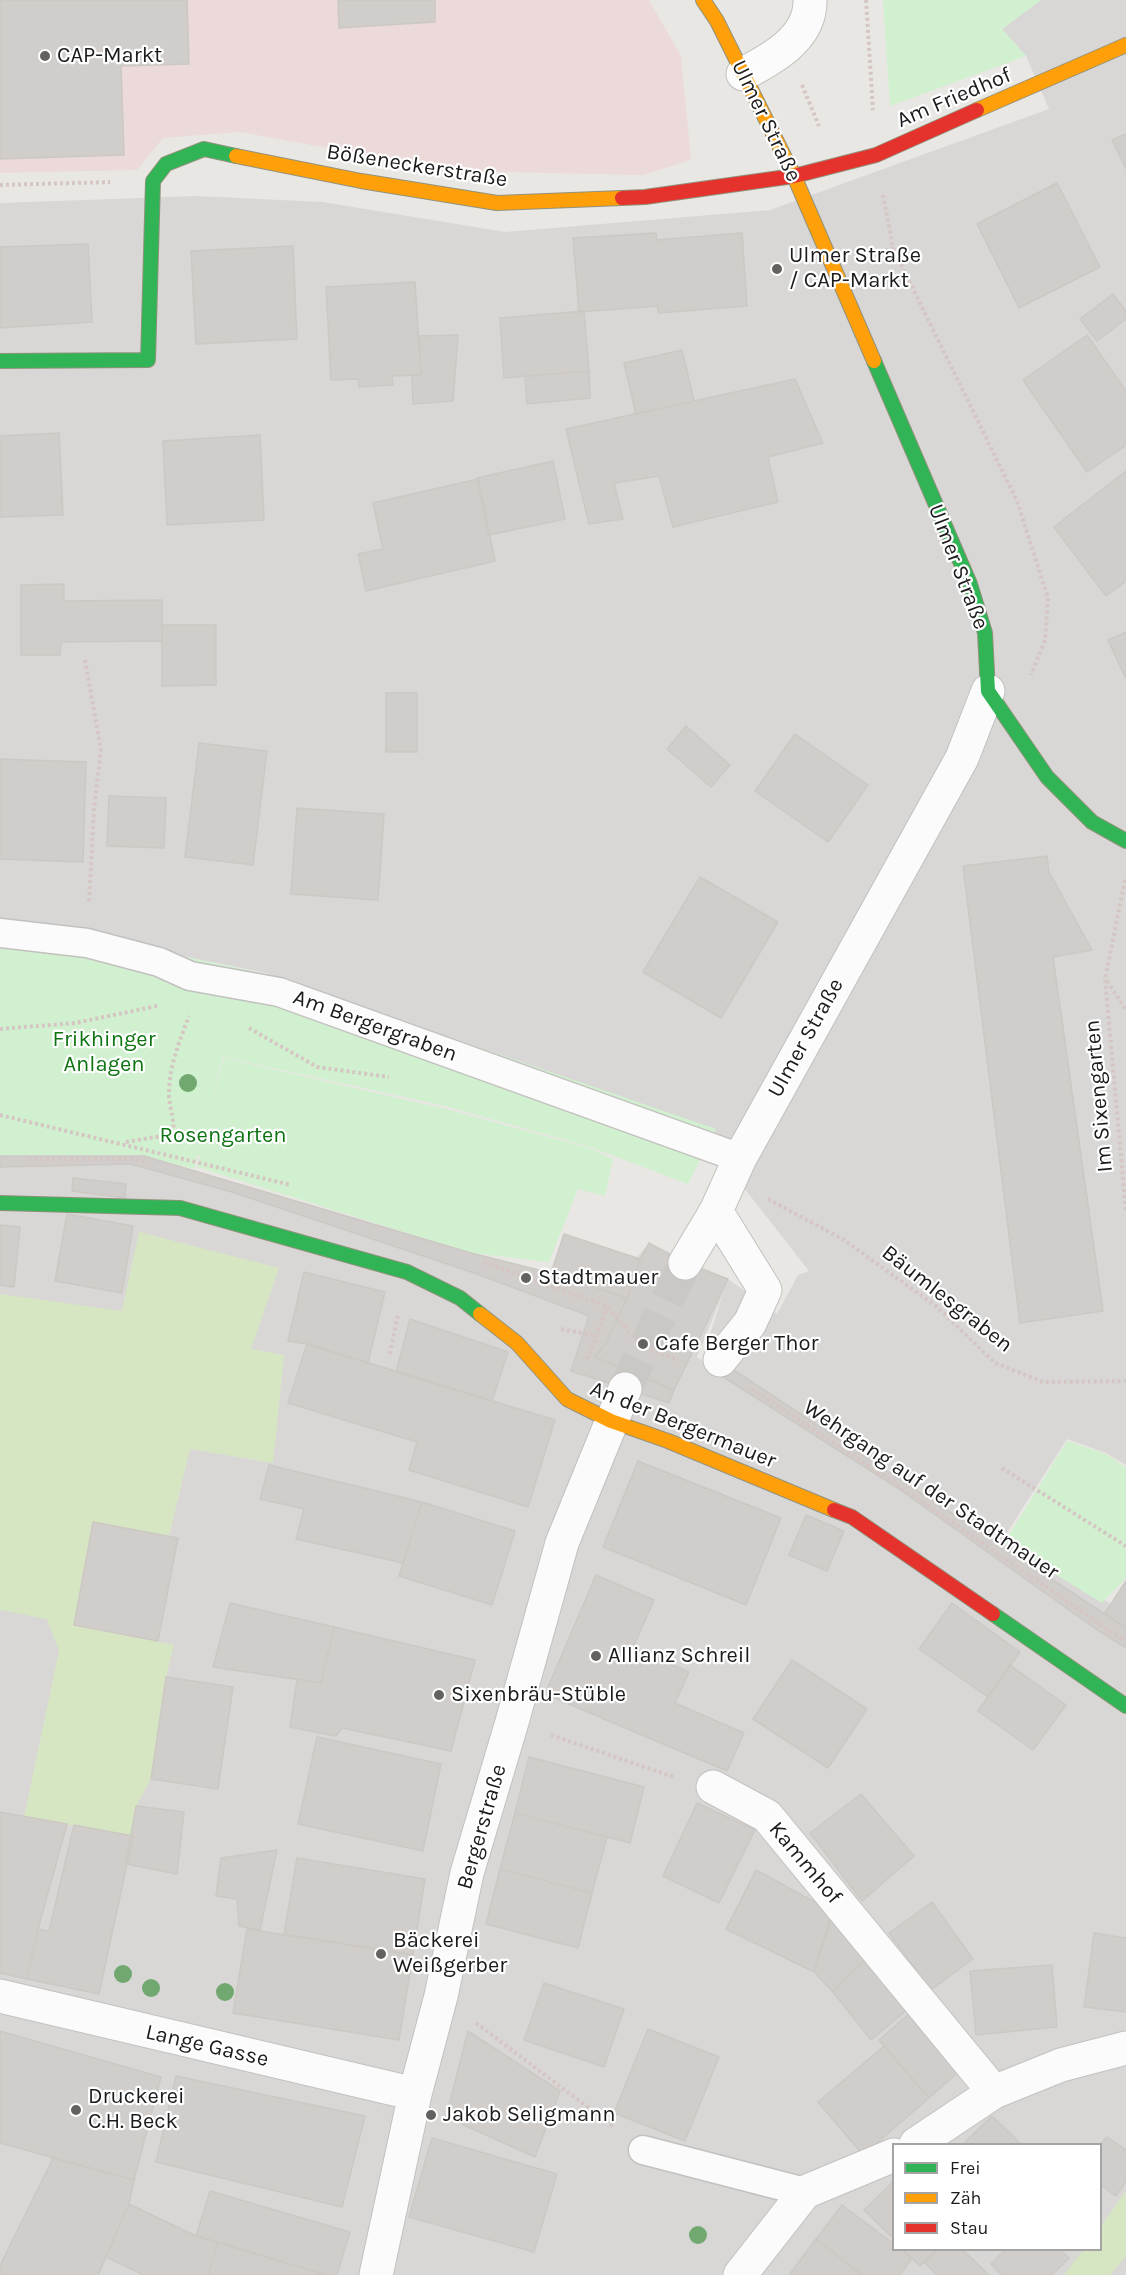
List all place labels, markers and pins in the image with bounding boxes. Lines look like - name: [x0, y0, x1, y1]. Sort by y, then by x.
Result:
- place label: CAP-Markt: [57, 43, 162, 69]
- marker: CAP-Markt: [38, 49, 52, 63]
- place label: Ulmer Straße / CAP-Markt: [789, 243, 921, 294]
- marker: Ulmer Straße / CAP-Markt: [770, 262, 784, 276]
- place label: Stadtmauer: [538, 1265, 658, 1291]
- marker: Stadtmauer: [519, 1271, 533, 1285]
- place label: Cafe Berger Thor: [655, 1331, 818, 1357]
- marker: Cafe Berger Thor: [636, 1337, 650, 1351]
- place label: Allianz Schreil: [608, 1643, 750, 1669]
- marker: Allianz Schreil: [589, 1649, 603, 1663]
- place label: Sixenbräu-Stüble: [451, 1682, 626, 1708]
- marker: Sixenbräu-Stüble: [432, 1688, 446, 1702]
- place label: Bäckerei Weißgerber: [393, 1928, 507, 1980]
- marker: Bäckerei Weißgerber: [374, 1947, 388, 1961]
- place label: Druckerei C.H. Beck: [88, 2084, 185, 2136]
- place label: Jakob Seligmann: [443, 2102, 616, 2128]
- marker: Druckerei C.H. Beck: [69, 2103, 83, 2117]
- marker: Jakob Seligmann: [424, 2108, 438, 2122]

